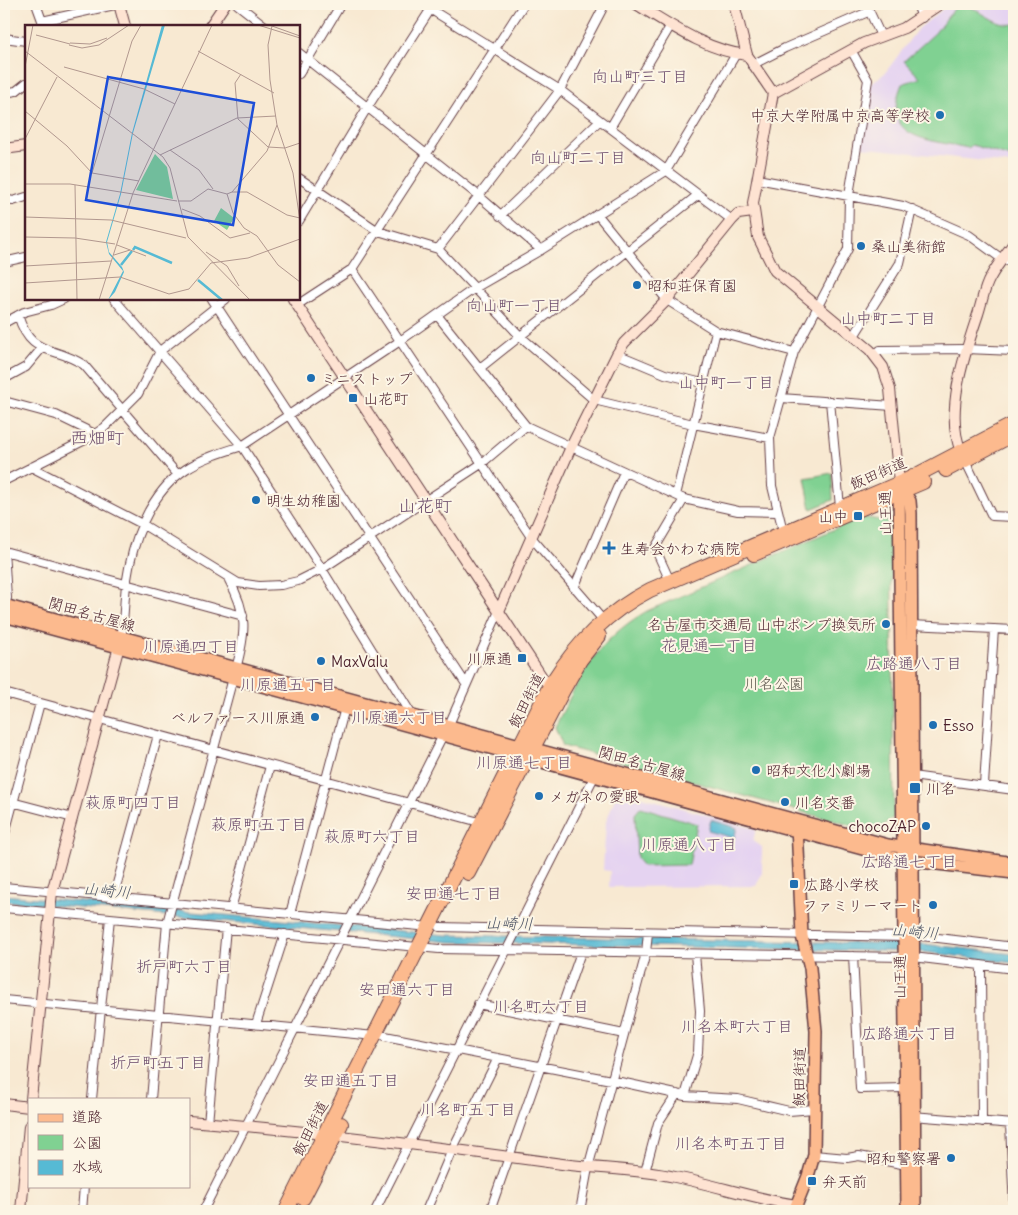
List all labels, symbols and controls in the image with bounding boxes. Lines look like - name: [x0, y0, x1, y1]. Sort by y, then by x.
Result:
- inset map: [25, 25, 300, 300]
- district label: 向山町三丁目: [592, 66, 688, 86]
- place label: 中京大学附属中京高等学校: [750, 106, 930, 125]
- marker: 中京大学附属中京高等学校: [934, 109, 946, 121]
- district label: 向山町二丁目: [530, 147, 626, 167]
- place label: 桑山美術館: [871, 237, 946, 256]
- marker: 桑山美術館: [855, 240, 867, 252]
- place label: 昭和荘保育園: [647, 276, 737, 295]
- marker: 昭和荘保育園: [631, 279, 643, 291]
- district label: 向山町一丁目: [466, 295, 562, 315]
- district label: 山中町二丁目: [840, 308, 936, 328]
- place label: ミニストップ: [321, 369, 413, 388]
- marker: ミニストップ: [305, 372, 317, 384]
- district label: 山中町一丁目: [678, 372, 774, 392]
- place label: 山花町: [363, 389, 409, 408]
- marker: 山花町: [347, 392, 359, 404]
- district label: 西畑町: [70, 426, 124, 449]
- street label: 飯田街道: [847, 453, 909, 493]
- street label: 山王通: [875, 490, 895, 536]
- place label: 明生幼稚園: [266, 491, 341, 510]
- marker: 明生幼稚園: [250, 494, 262, 506]
- district label: 山花町: [398, 494, 452, 517]
- place label: 山中: [818, 507, 848, 526]
- marker: 山中: [852, 510, 864, 522]
- place label: 生寿会かわな病院: [620, 539, 740, 558]
- marker: 生寿会かわな病院: [602, 541, 616, 555]
- street label: 関田名古屋線: [46, 592, 138, 636]
- place label: 名古屋市交通局 山中ポンプ換気所: [647, 615, 876, 634]
- marker: 名古屋市交通局 山中ポンプ換気所: [880, 618, 892, 630]
- district label: 花見通一丁目: [661, 635, 757, 655]
- district label: 川原通四丁目: [143, 636, 239, 656]
- place label: 川原通: [467, 649, 512, 668]
- place label: MaxValu: [331, 652, 388, 671]
- marker: 川原通: [516, 652, 528, 664]
- district label: 広路通八丁目: [866, 653, 962, 673]
- marker: MaxValu: [315, 655, 327, 667]
- street label: 飯田街道: [504, 669, 548, 731]
- district label: 川原通五丁目: [240, 674, 336, 694]
- park label: 川名公園: [744, 674, 804, 693]
- district label: 川原通六丁目: [351, 707, 447, 727]
- place label: ベルファース川原通: [171, 708, 305, 727]
- marker: ベルファース川原通: [309, 711, 321, 723]
- place label: Esso: [943, 716, 974, 735]
- marker: Esso: [927, 719, 939, 731]
- street label: 関田名古屋線: [596, 741, 688, 785]
- district label: 川原通七丁目: [476, 752, 572, 772]
- place label: 昭和文化小劇場: [766, 761, 871, 780]
- marker: 昭和文化小劇場: [750, 764, 762, 776]
- place label: 川名: [926, 779, 956, 798]
- marker: 川名: [908, 781, 922, 795]
- place label: メガネの愛眼: [549, 787, 640, 806]
- marker: メガネの愛眼: [533, 790, 545, 802]
- district label: 萩原町四丁目: [85, 792, 181, 812]
- place label: 川名交番: [795, 793, 855, 812]
- marker: 川名交番: [779, 796, 791, 808]
- district label: 萩原町五丁目: [211, 814, 307, 834]
- place label: chocoZAP: [848, 817, 916, 836]
- marker: chocoZAP: [920, 820, 932, 832]
- district label: 萩原町六丁目: [324, 826, 420, 846]
- district label: 川原通八丁目: [641, 834, 737, 854]
- district label: 広路通七丁目: [861, 851, 957, 871]
- place label: 広路小学校: [804, 875, 879, 894]
- water label: 山崎川: [82, 878, 132, 902]
- marker: 広路小学校: [788, 878, 800, 890]
- district label: 安田通七丁目: [406, 883, 502, 903]
- place label: ファミリーマート: [803, 896, 923, 915]
- marker: ファミリーマート: [927, 899, 939, 911]
- water label: 山崎川: [485, 913, 533, 933]
- water label: 山崎川: [890, 919, 940, 943]
- street label: 山王通: [890, 954, 909, 1000]
- district label: 折戸町六丁目: [136, 956, 232, 976]
- district label: 安田通六丁目: [359, 979, 455, 999]
- district label: 川名町六丁目: [493, 996, 589, 1016]
- district label: 川名本町六丁目: [681, 1016, 793, 1036]
- district label: 広路通六丁目: [861, 1023, 957, 1043]
- street label: 飯田街道: [789, 1047, 809, 1107]
- district label: 折戸町五丁目: [110, 1052, 206, 1072]
- district label: 安田通五丁目: [303, 1070, 399, 1090]
- street label: 飯田街道: [288, 1097, 332, 1159]
- legend: [28, 1098, 190, 1188]
- district label: 川名町五丁目: [420, 1099, 516, 1119]
- text: 道路: [72, 1107, 102, 1126]
- text: 公園: [72, 1133, 102, 1152]
- district label: 川名本町五丁目: [675, 1133, 787, 1153]
- place label: 昭和警察署: [866, 1149, 941, 1168]
- marker: 昭和警察署: [945, 1152, 957, 1164]
- text: 水域: [72, 1157, 102, 1176]
- place label: 弁天前: [822, 1172, 867, 1191]
- marker: 弁天前: [806, 1175, 818, 1187]

